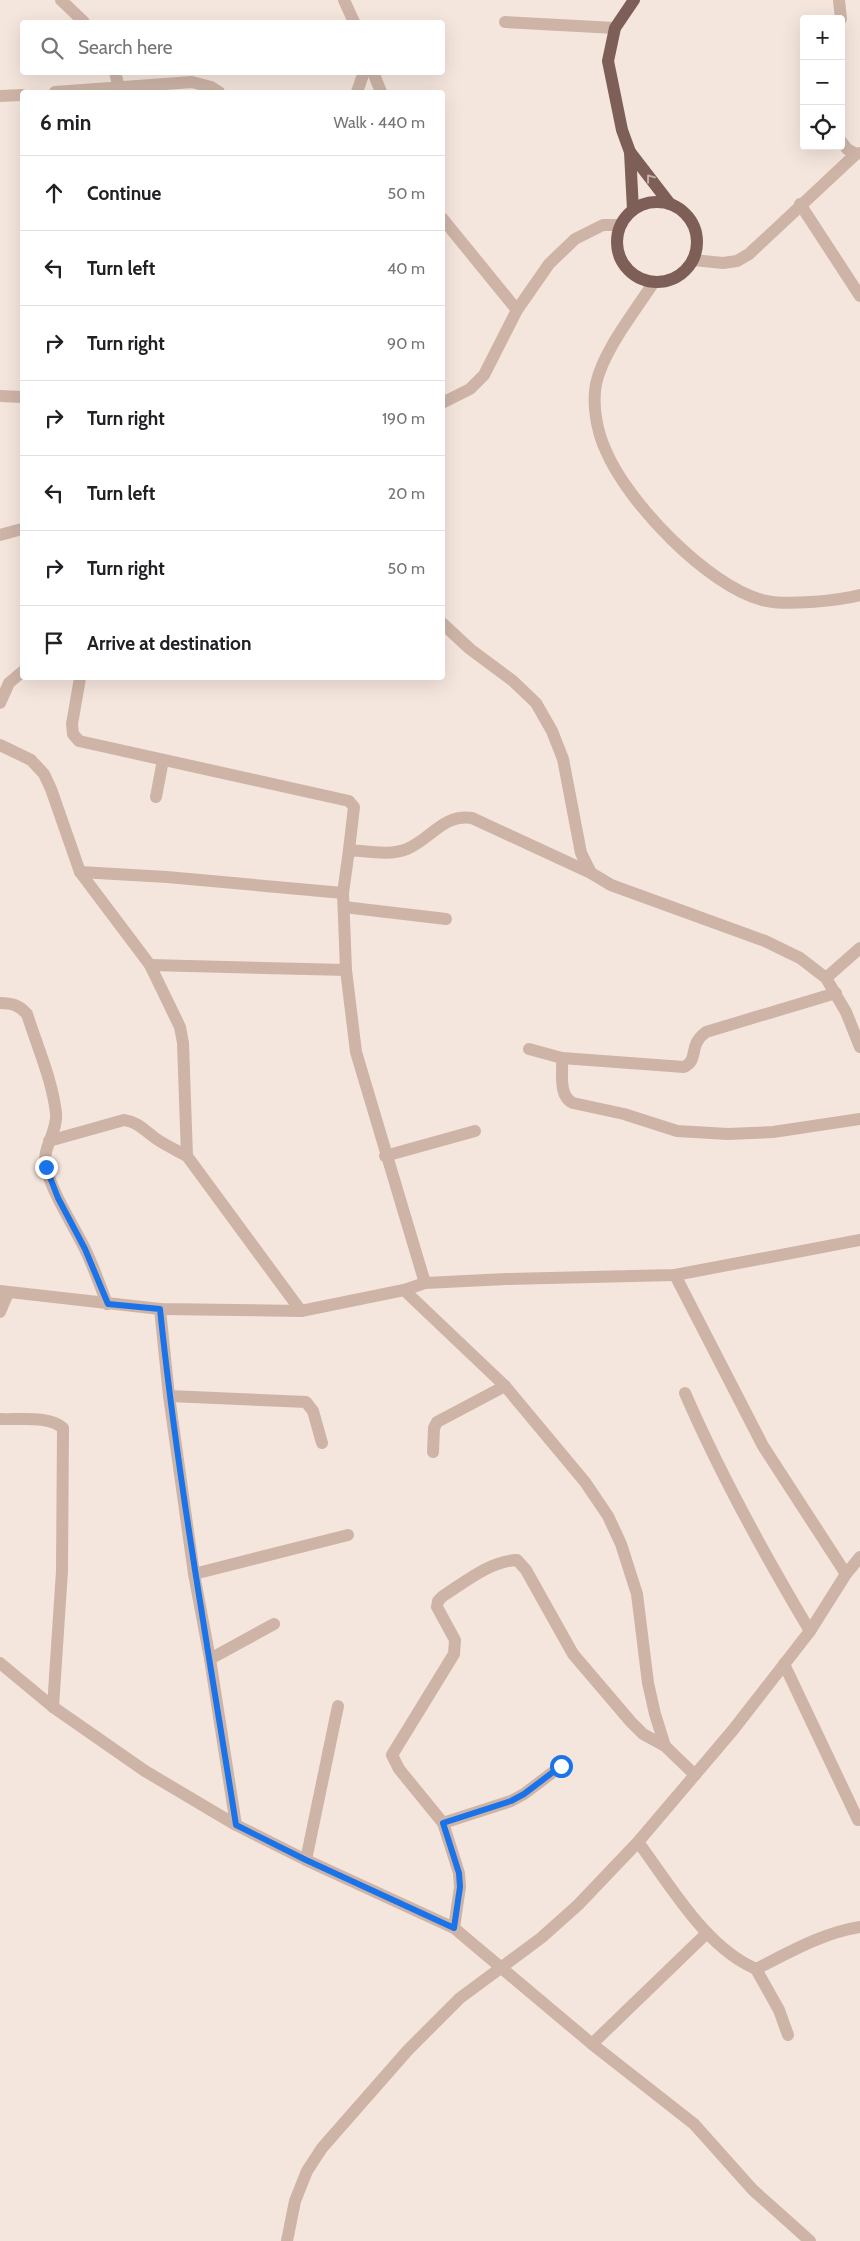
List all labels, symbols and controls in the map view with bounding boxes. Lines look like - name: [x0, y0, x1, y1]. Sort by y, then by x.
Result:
- map controls: [800, 15, 845, 150]
- button: +: [800, 15, 845, 60]
- search box: [20, 20, 445, 75]
- icon: search: [38, 34, 66, 62]
- text: Search here: [78, 36, 172, 59]
- button: −: [800, 60, 845, 105]
- button: locate: [800, 105, 845, 150]
- text: 6 min: [40, 110, 91, 135]
- text: Walk · 440 m: [334, 113, 425, 132]
- one-way arrow: [647, 174, 656, 184]
- icon: ahead: [40, 179, 68, 207]
- text: Continue: [87, 182, 161, 205]
- text: 50 m: [388, 184, 425, 203]
- icon: left: [40, 254, 68, 282]
- text: Turn left: [87, 257, 155, 280]
- text: 40 m: [387, 259, 425, 278]
- icon: right: [40, 329, 68, 357]
- text: Turn right: [87, 332, 165, 355]
- text: 90 m: [387, 334, 425, 353]
- icon: right: [40, 404, 68, 432]
- text: Turn right: [87, 407, 165, 430]
- text: 190 m: [382, 409, 425, 428]
- icon: left: [40, 479, 68, 507]
- text: Turn left: [87, 482, 155, 505]
- text: 20 m: [388, 484, 425, 503]
- icon: right: [40, 554, 68, 582]
- text: Turn right: [87, 557, 165, 580]
- text: 50 m: [388, 559, 425, 578]
- icon: arrive: [40, 629, 68, 657]
- text: Arrive at destination: [87, 632, 251, 655]
- route end: [35, 1156, 58, 1179]
- route start: [550, 1755, 573, 1778]

